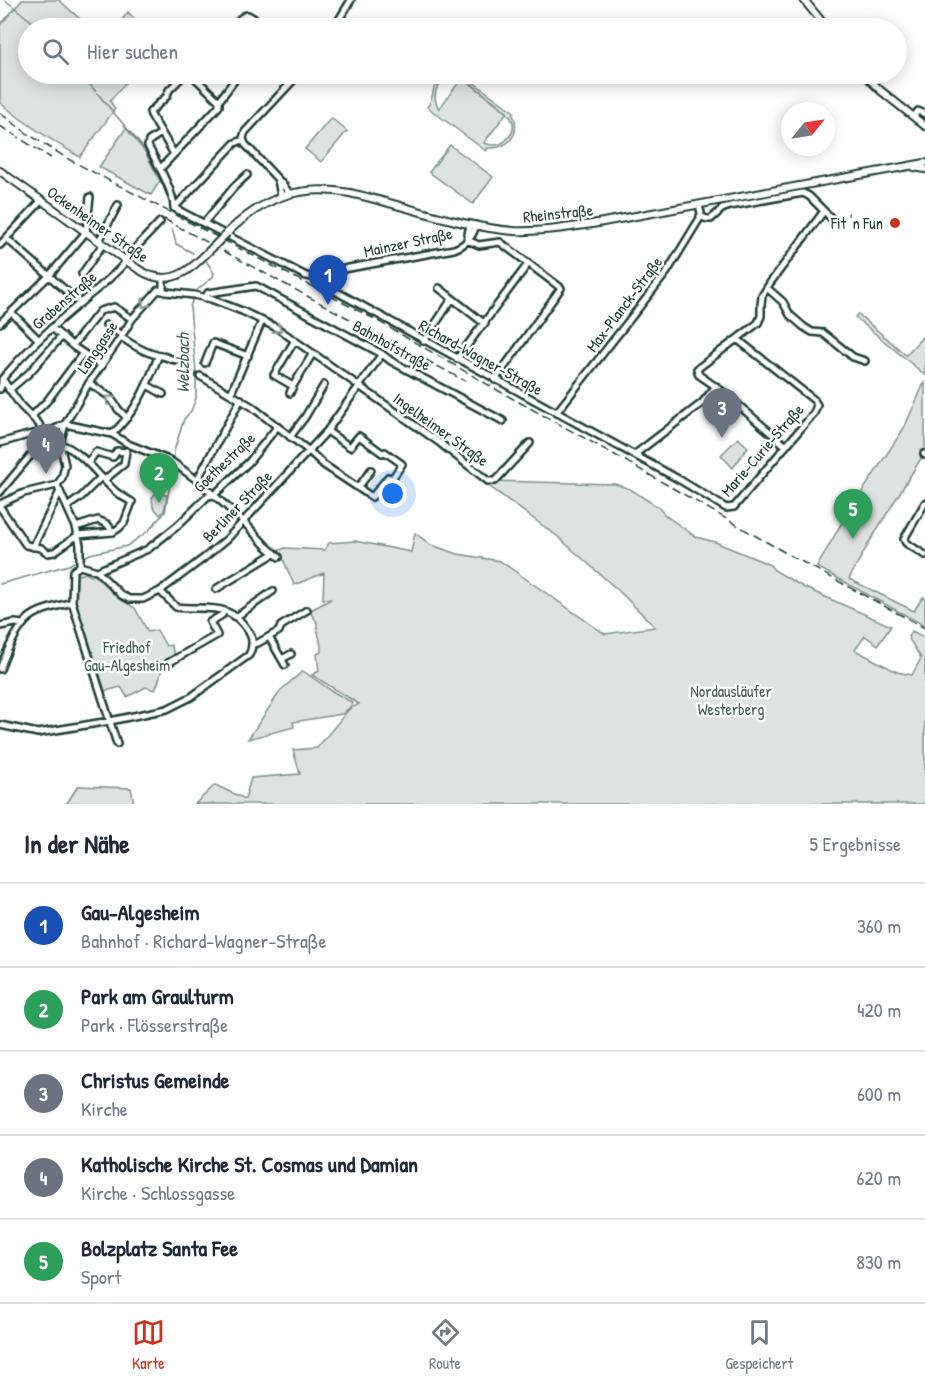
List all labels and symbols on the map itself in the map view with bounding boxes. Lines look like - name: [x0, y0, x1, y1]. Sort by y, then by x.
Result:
- north arrow: [781, 102, 835, 156]
- street label: Ockenheimer Straße: [43, 181, 154, 268]
- street label: Rheinstraße: [522, 198, 595, 228]
- place label: Fit 'n Fun: [830, 212, 883, 234]
- marker: Fit 'n Fun: [888, 216, 902, 230]
- street label: Mainzer Straße: [362, 222, 455, 262]
- street label: Max-Planck-Straße: [581, 251, 668, 356]
- pin: 1: [308, 256, 348, 305]
- street label: Grabenstraße: [27, 265, 102, 334]
- one-way arrow: [141, 297, 152, 308]
- street label: Bahnhofstraße: [349, 314, 436, 376]
- street label: Richard-Wagner-Straße: [415, 314, 547, 400]
- street label: Langgasse: [71, 316, 123, 377]
- one-way arrow: [272, 322, 282, 333]
- water label: Welzbach: [170, 332, 195, 393]
- street label: Ingelheimer Straße: [389, 387, 494, 471]
- pin: 3: [702, 388, 742, 438]
- one-way arrow: [105, 395, 116, 406]
- street label: Marie-Curie-Straße: [716, 398, 809, 501]
- pin: 4: [26, 424, 66, 474]
- street label: Goethestraße: [188, 427, 260, 497]
- pin: 2: [140, 454, 178, 503]
- street label: Berliner Straße: [197, 465, 277, 547]
- your location: [378, 479, 407, 508]
- pin: 5: [834, 490, 872, 539]
- park label: Friedhof Gau-Algesheim: [84, 636, 170, 676]
- park label: Nordausläufer Westerberg: [690, 680, 772, 720]

